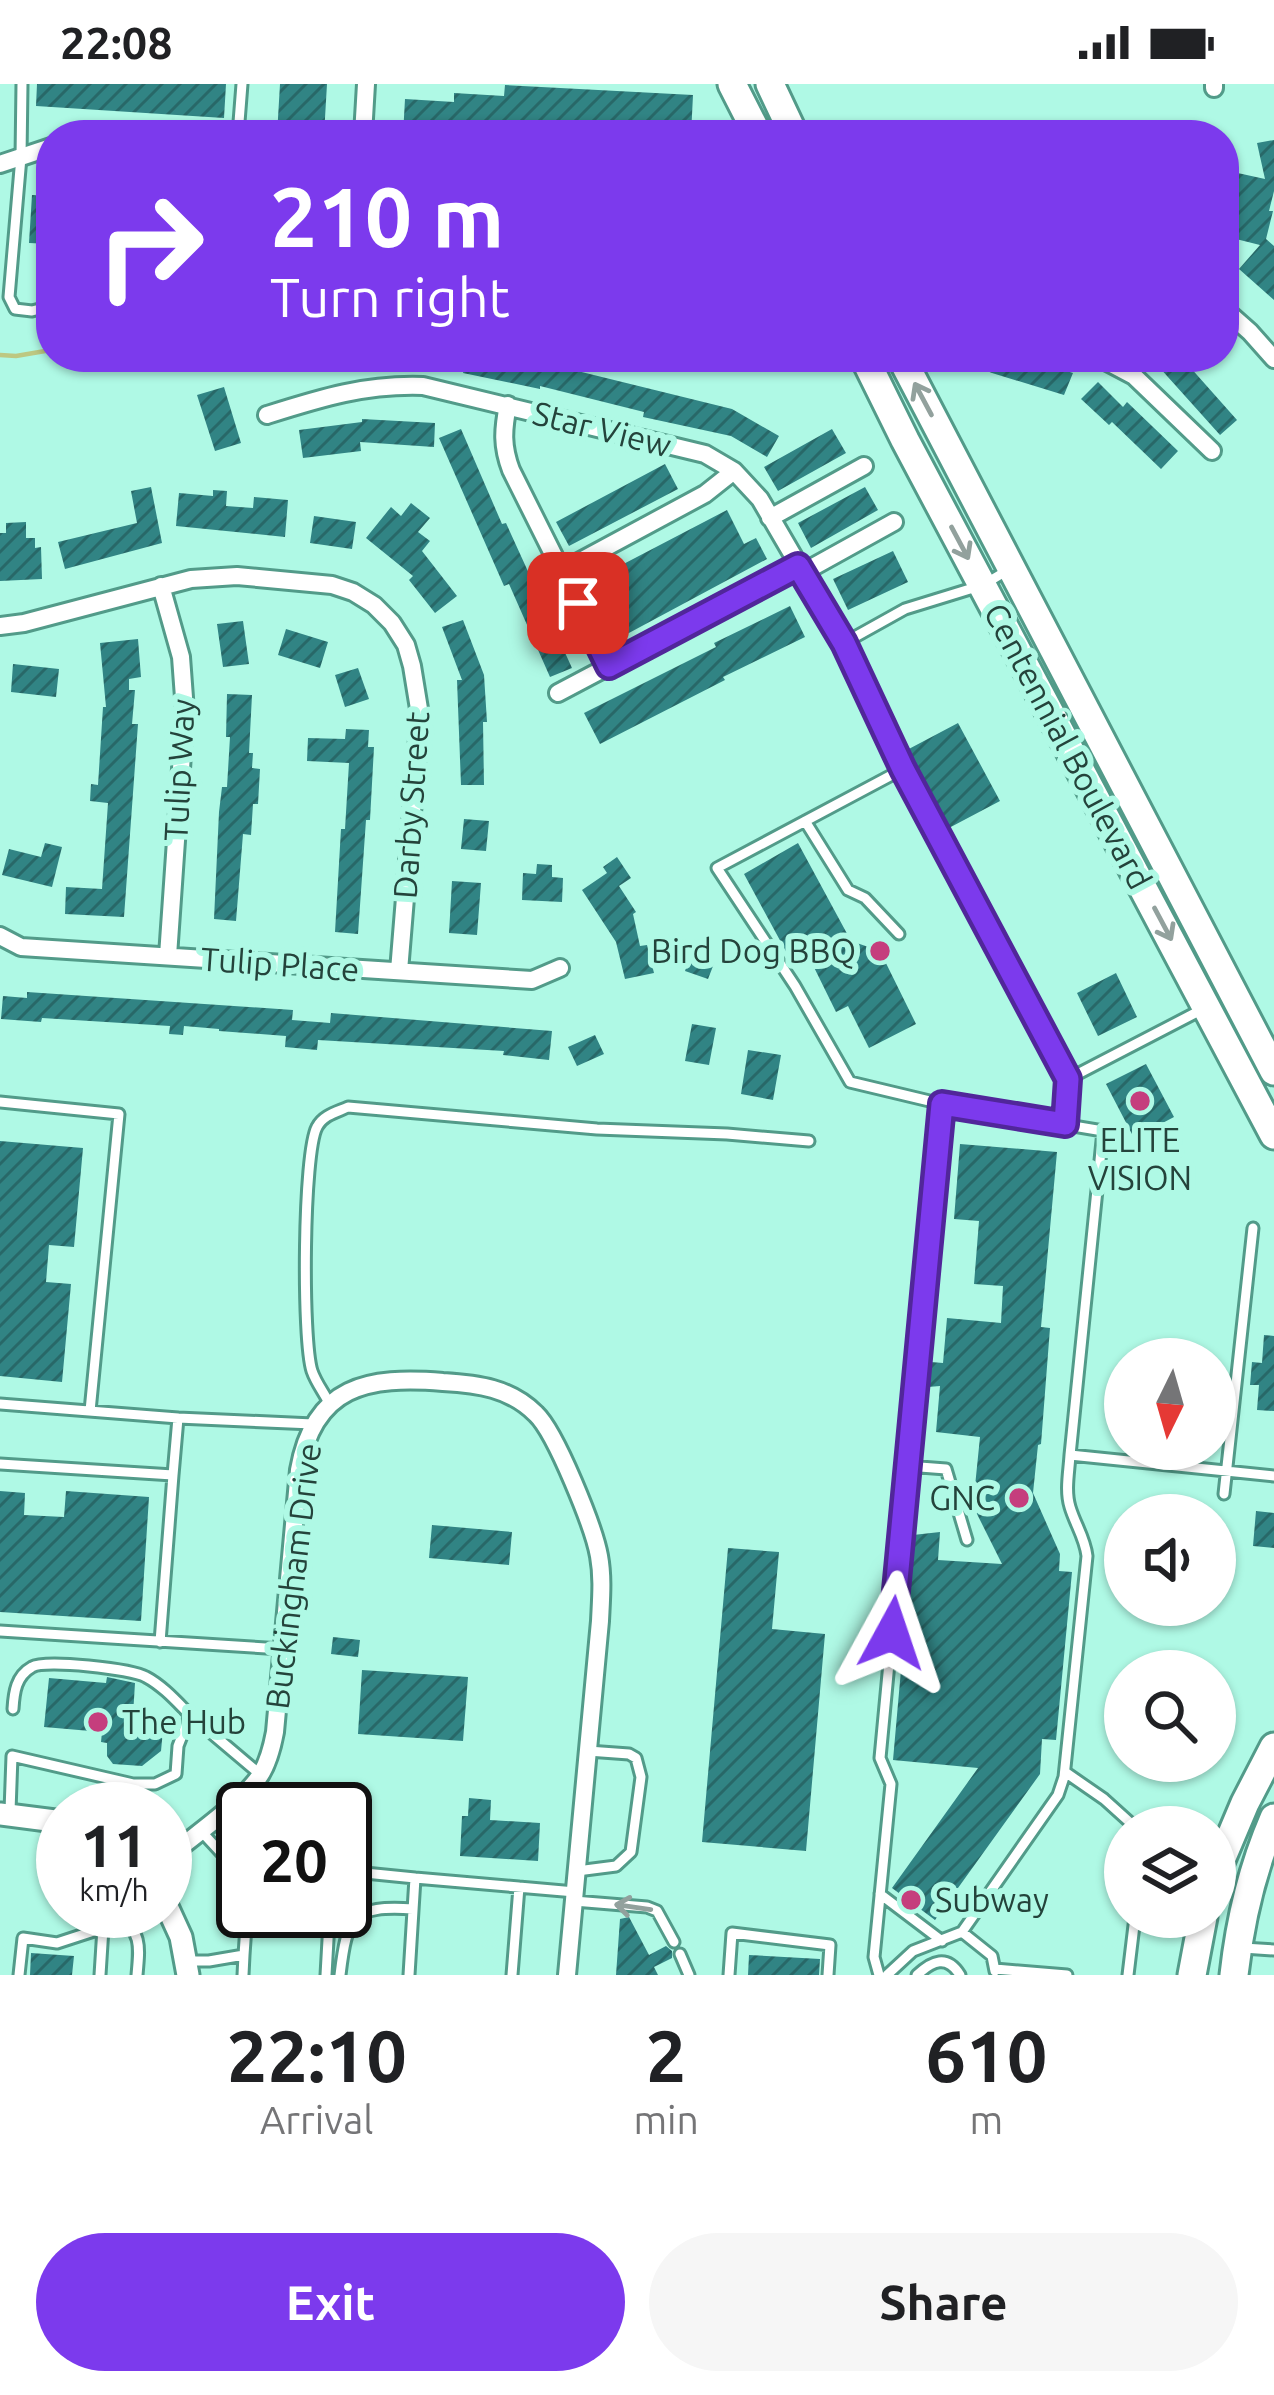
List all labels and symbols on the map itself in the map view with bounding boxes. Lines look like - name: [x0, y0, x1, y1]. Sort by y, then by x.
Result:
- one-way arrow: [910, 381, 933, 417]
- street label: Star View: [529, 393, 675, 464]
- one-way arrow: [949, 524, 972, 559]
- pin: [527, 552, 629, 654]
- street label: Centennial Boulevard: [977, 597, 1159, 895]
- street label: Tulip Way: [156, 698, 201, 842]
- street label: Darby Street: [386, 710, 436, 900]
- one-way arrow: [1152, 906, 1175, 942]
- place label: Bird Dog BBQ: [651, 932, 856, 969]
- marker: Bird Dog BBQ: [867, 938, 893, 964]
- street label: Tulip Place: [200, 940, 360, 987]
- marker: ELITE VISION: [1127, 1088, 1153, 1114]
- place label: ELITE VISION: [1088, 1121, 1192, 1196]
- north arrow: [1104, 1338, 1236, 1470]
- street label: Buckingham Drive: [258, 1441, 327, 1711]
- place label: GNC: [929, 1479, 995, 1516]
- marker: GNC: [1006, 1485, 1032, 1511]
- position arrow: [829, 1570, 955, 1696]
- place label: The Hub: [122, 1703, 246, 1740]
- marker: The Hub: [85, 1709, 111, 1735]
- speed limit sign: 20: [216, 1782, 372, 1938]
- place label: Subway: [935, 1881, 1049, 1918]
- marker: Subway: [898, 1887, 924, 1913]
- one-way arrow: [615, 1895, 654, 1918]

